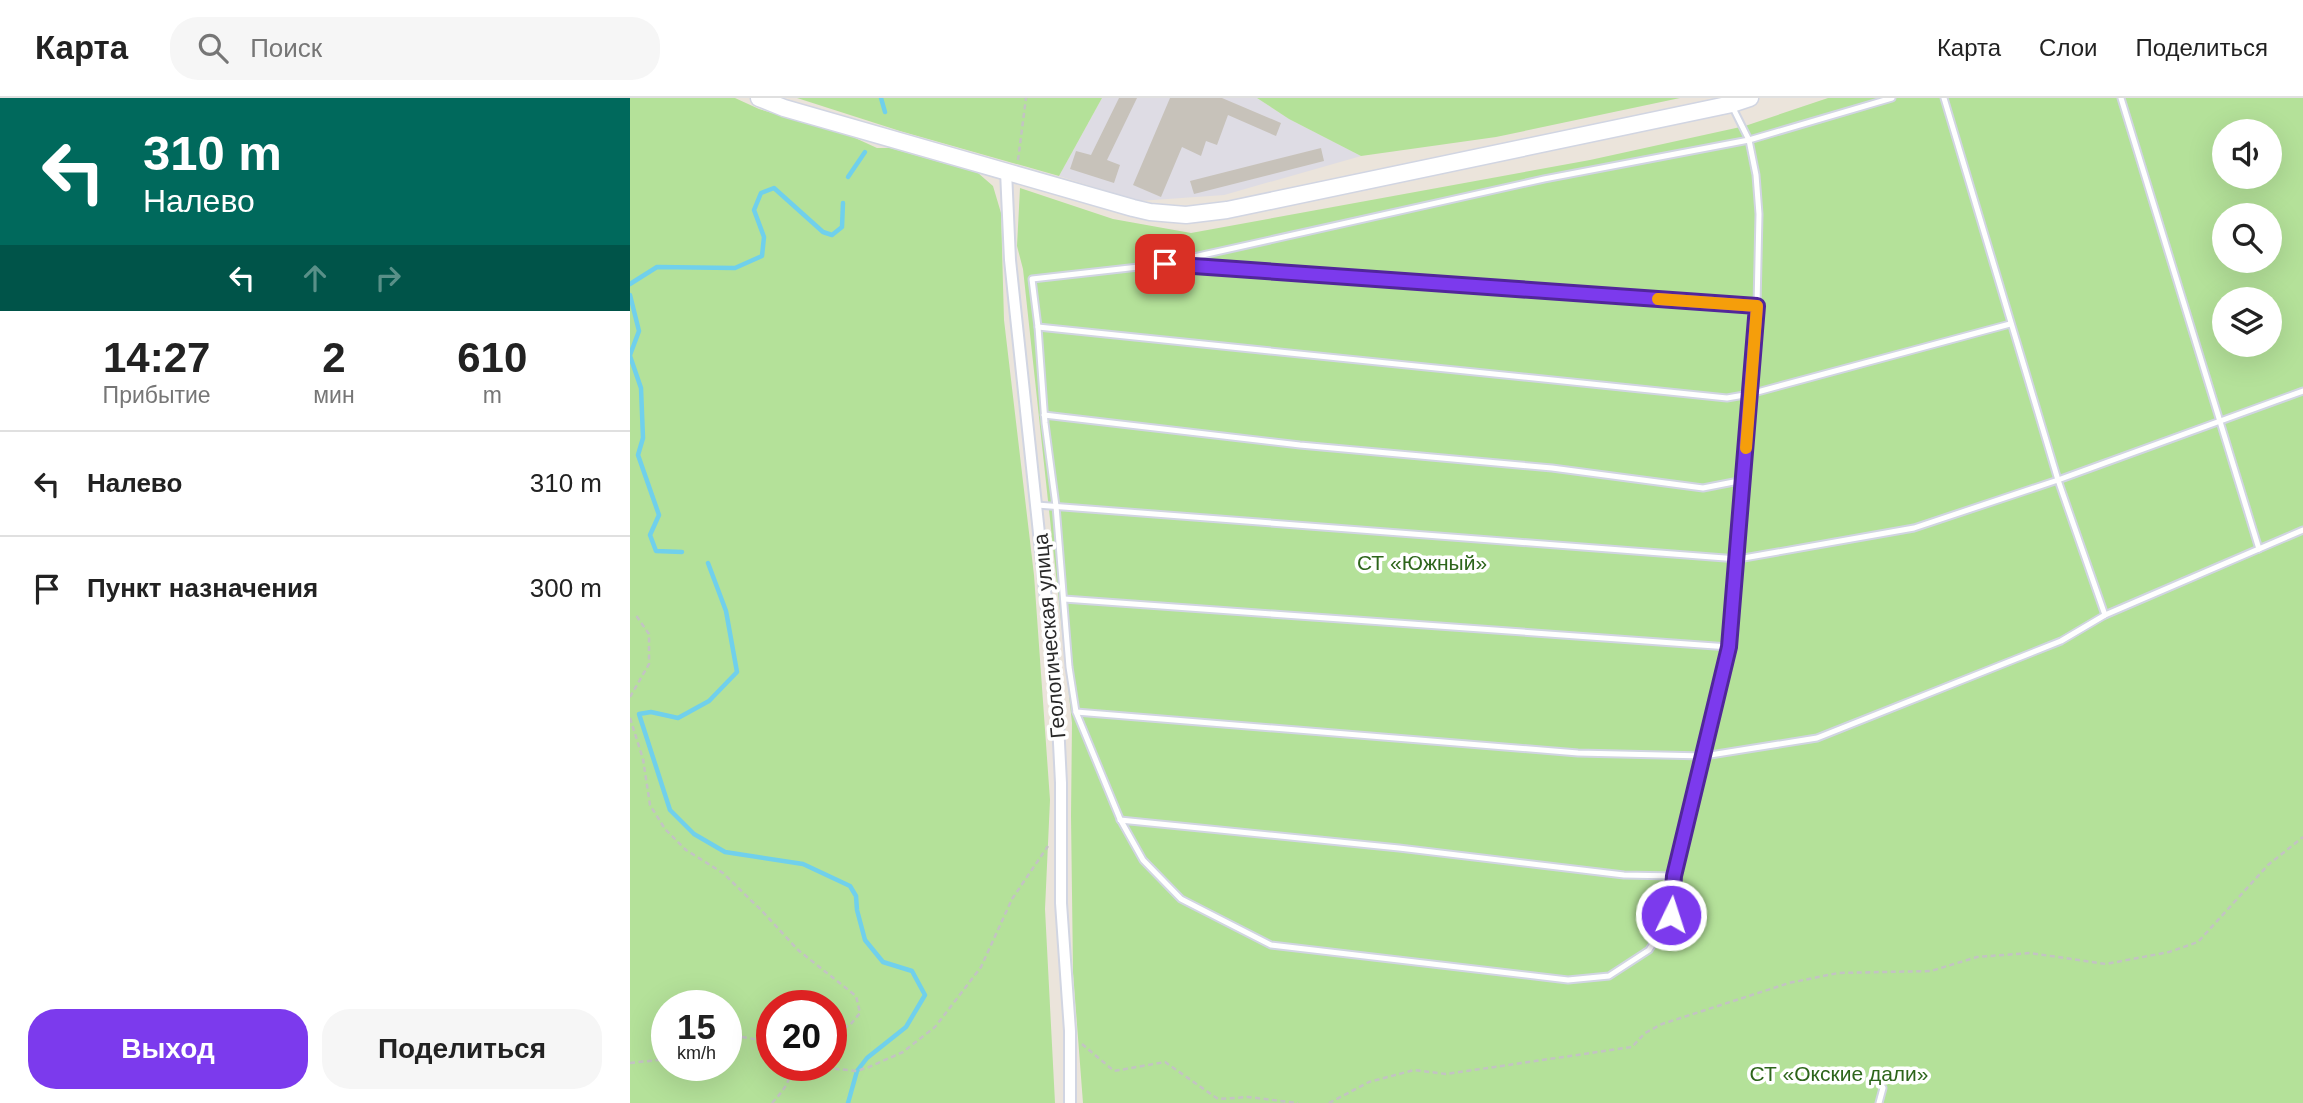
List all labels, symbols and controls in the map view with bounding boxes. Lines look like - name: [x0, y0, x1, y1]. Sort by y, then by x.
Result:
- search box: [170, 17, 660, 80]
- text: Карта: [35, 29, 128, 66]
- icon: search: [194, 29, 232, 67]
- text: Поиск: [250, 33, 322, 63]
- text: Карта: [1937, 34, 2001, 61]
- text: Слои: [2039, 34, 2097, 61]
- text: Поделиться: [2135, 34, 2268, 61]
- map controls: [2212, 119, 2282, 357]
- button: sound: [2212, 119, 2282, 189]
- icon: left: [28, 126, 119, 217]
- text: 310 m: [143, 126, 282, 180]
- text: Налево: [143, 183, 255, 219]
- button: search: [2212, 203, 2282, 273]
- pin: [1135, 234, 1195, 294]
- icon: arrive: [1146, 245, 1184, 283]
- icon: left: [223, 259, 261, 297]
- icon: ahead: [296, 259, 334, 297]
- icon: right: [369, 259, 407, 297]
- button: layers: [2212, 287, 2282, 357]
- text: 14:27: [103, 334, 210, 381]
- text: 2: [322, 334, 346, 381]
- text: 610: [457, 334, 527, 381]
- text: Прибытие: [103, 382, 211, 408]
- text: мин: [313, 382, 355, 408]
- text: m: [483, 382, 502, 408]
- icon: left: [28, 465, 66, 503]
- text: Налево: [87, 468, 182, 498]
- text: 310 m: [530, 468, 602, 498]
- street label: Геологическая улица: [1029, 532, 1069, 740]
- park label: СТ «Южный»: [1357, 551, 1487, 574]
- icon: arrive: [28, 570, 66, 608]
- text: Пункт назначения: [87, 573, 318, 603]
- text: 300 m: [530, 573, 602, 603]
- position arrow: [1634, 878, 1708, 952]
- speed limit sign: 20: [756, 990, 847, 1081]
- text: 15: [677, 1007, 716, 1046]
- button: Выход: [28, 1009, 308, 1089]
- button: Поделиться: [322, 1009, 602, 1089]
- text: km/h: [677, 1043, 716, 1063]
- park label: СТ «Окские дали»: [1749, 1062, 1929, 1085]

